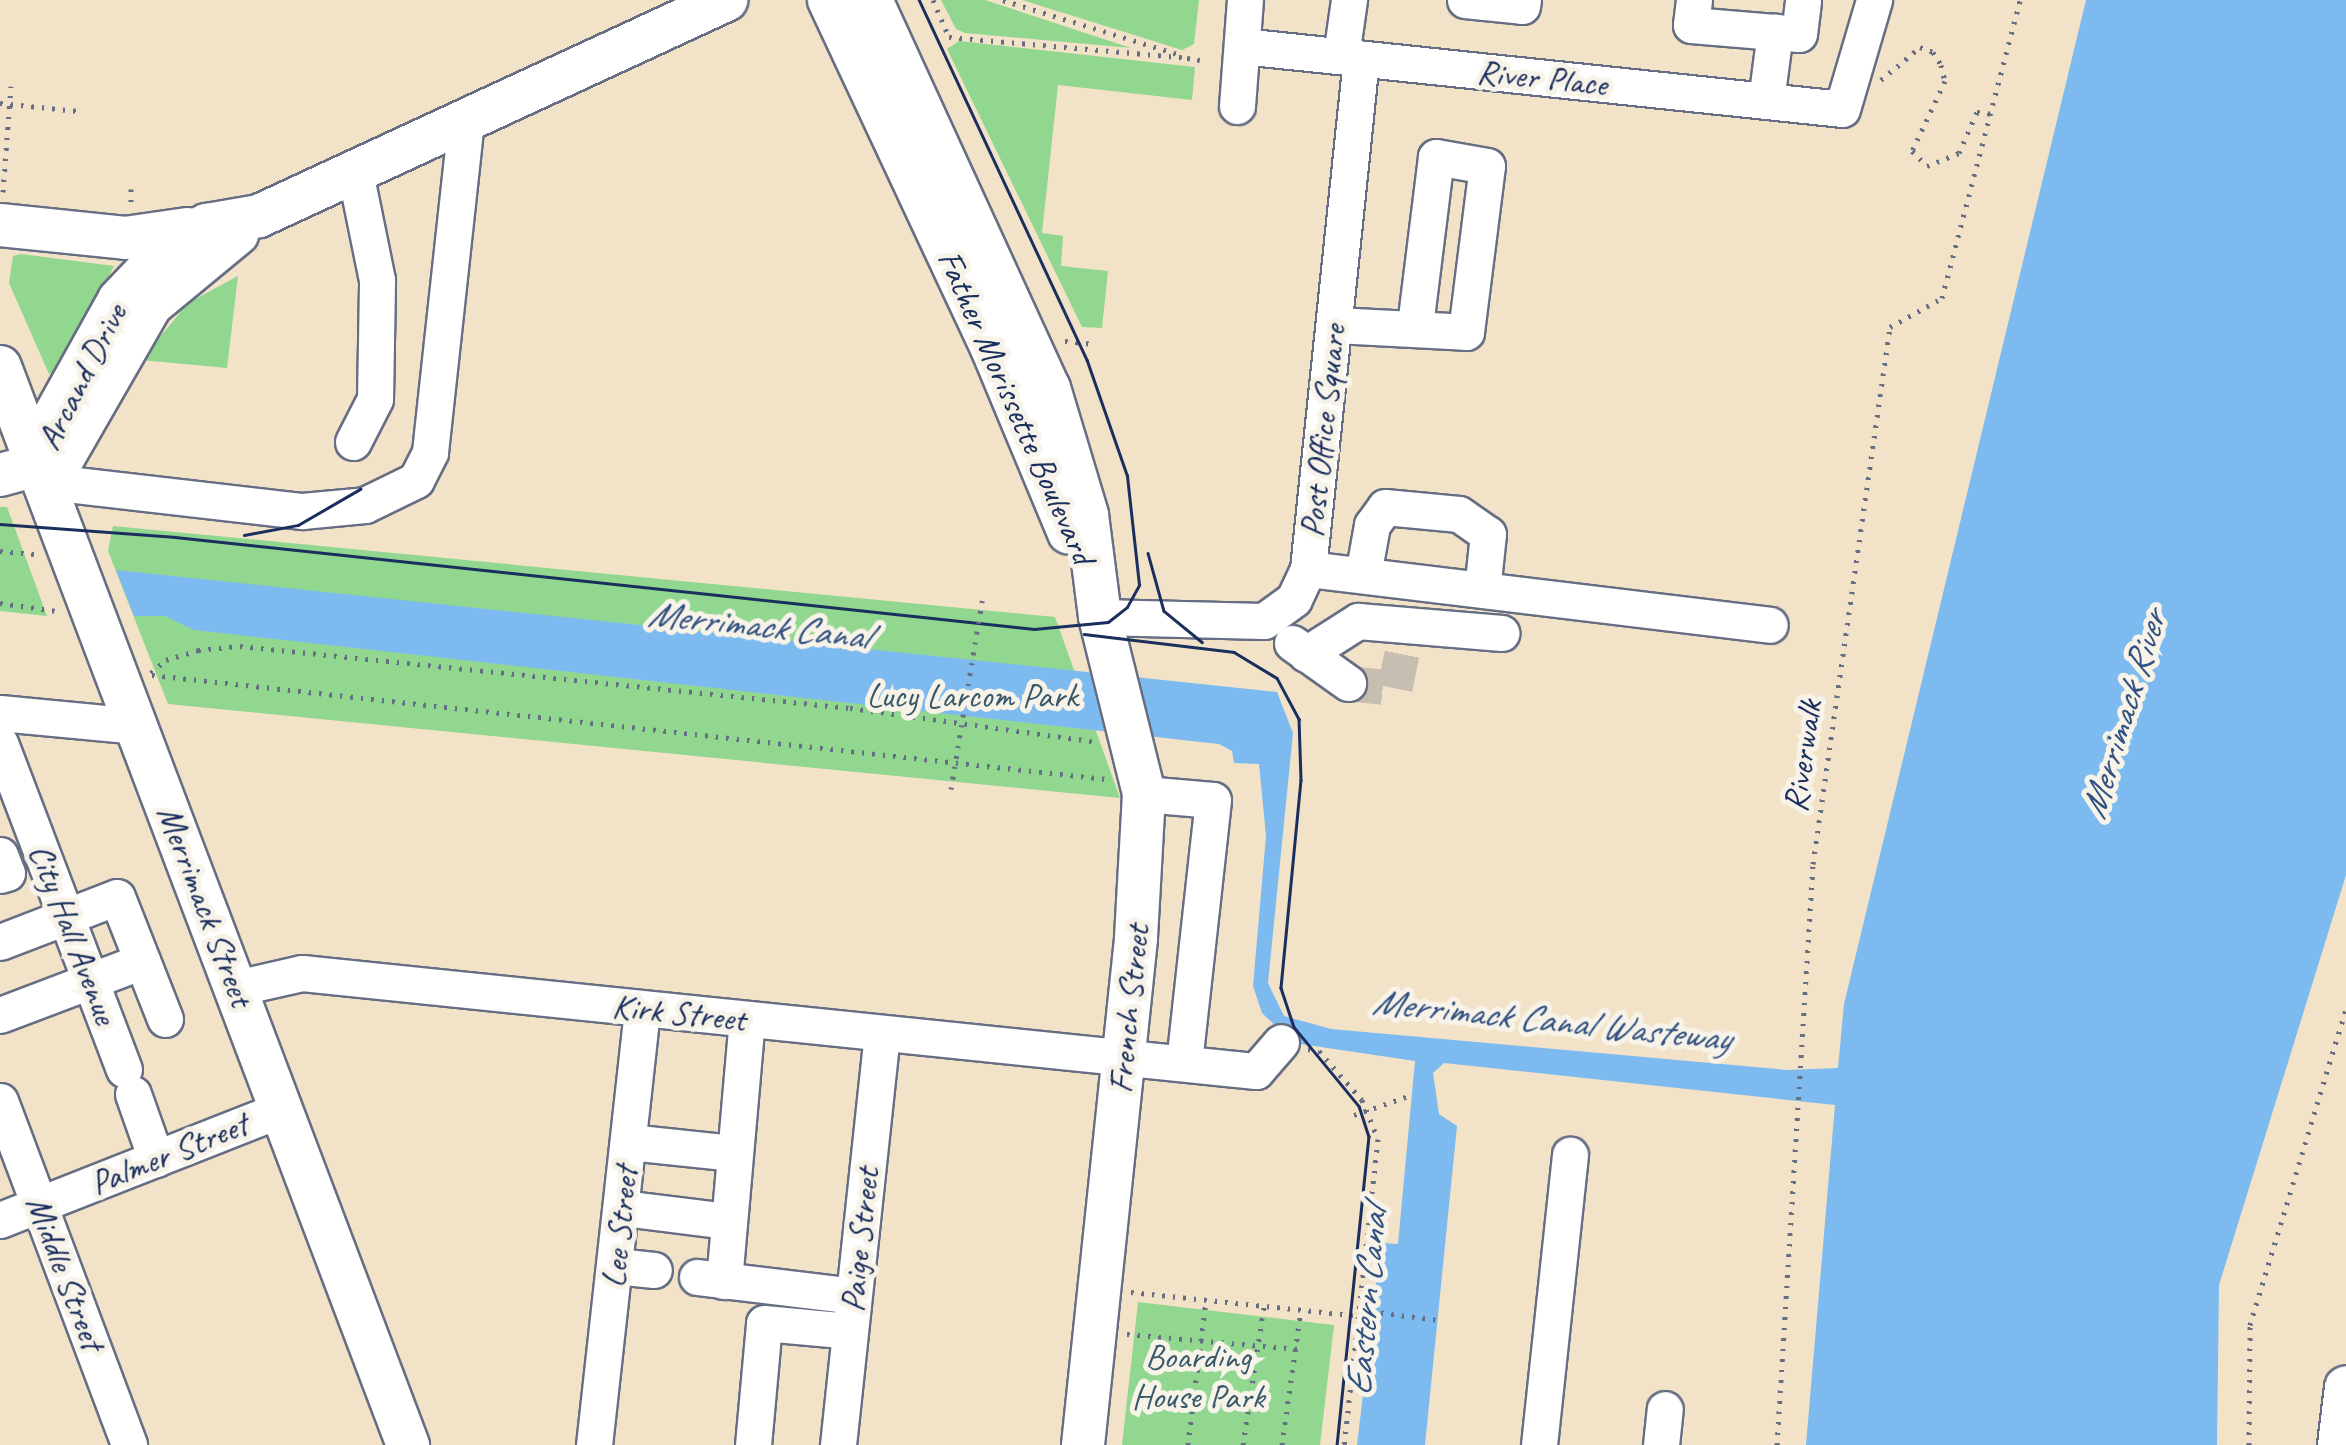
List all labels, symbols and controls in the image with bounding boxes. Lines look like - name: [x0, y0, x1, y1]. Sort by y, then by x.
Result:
- street label: River Place: [1475, 50, 1609, 106]
- street label: Father Morissette Boulevard: [928, 244, 1104, 570]
- street label: Arcand Drive: [27, 297, 137, 457]
- street label: Post Office Square: [1291, 323, 1355, 539]
- water label: Merrimack Canal: [646, 591, 870, 659]
- water label: Merrimack River: [2070, 606, 2176, 824]
- park label: Lucy Larcom Park: [867, 675, 1077, 717]
- street label: Riverwalk: [1774, 697, 1832, 815]
- street label: Merrimack Street: [147, 799, 263, 1013]
- street label: City Hall Avenue: [19, 837, 127, 1031]
- street label: French Street: [1099, 923, 1159, 1095]
- water label: Merrimack Canal Wasteway: [1370, 979, 1732, 1061]
- street label: Kirk Street: [610, 985, 748, 1041]
- street label: Palmer Street: [84, 1103, 254, 1205]
- street label: Lee Street: [593, 1164, 647, 1290]
- street label: Paige Street: [832, 1166, 888, 1314]
- street label: Middle Street: [16, 1190, 114, 1356]
- water label: Eastern Canal: [1335, 1206, 1397, 1398]
- park label: Boarding House Park: [1132, 1336, 1264, 1418]

